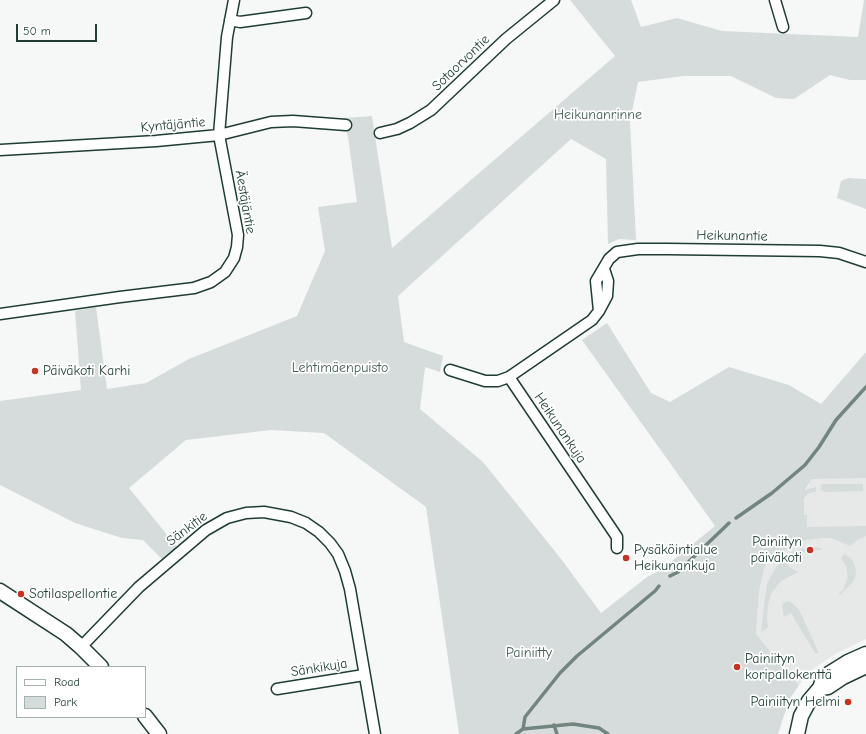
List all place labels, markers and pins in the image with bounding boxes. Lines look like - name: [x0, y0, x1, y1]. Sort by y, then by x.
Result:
- place label: Päiväkoti Karhi: [43, 363, 130, 379]
- marker: Päiväkoti Karhi: [30, 366, 40, 376]
- place label: Painiityn päiväkoti: [750, 534, 802, 566]
- place label: Pysäköintialue Heikunankuja: [634, 542, 718, 574]
- marker: Painiityn päiväkoti: [805, 545, 815, 555]
- marker: Pysäköintialue Heikunankuja: [621, 553, 631, 563]
- place label: Sotilaspellontie: [29, 586, 117, 602]
- marker: Sotilaspellontie: [16, 589, 26, 599]
- place label: Painiityn koripallokenttä: [745, 651, 832, 684]
- marker: Painiityn koripallokenttä: [732, 662, 742, 672]
- place label: Painiityn Helmi: [751, 694, 840, 710]
- marker: Painiityn Helmi: [843, 697, 853, 707]

